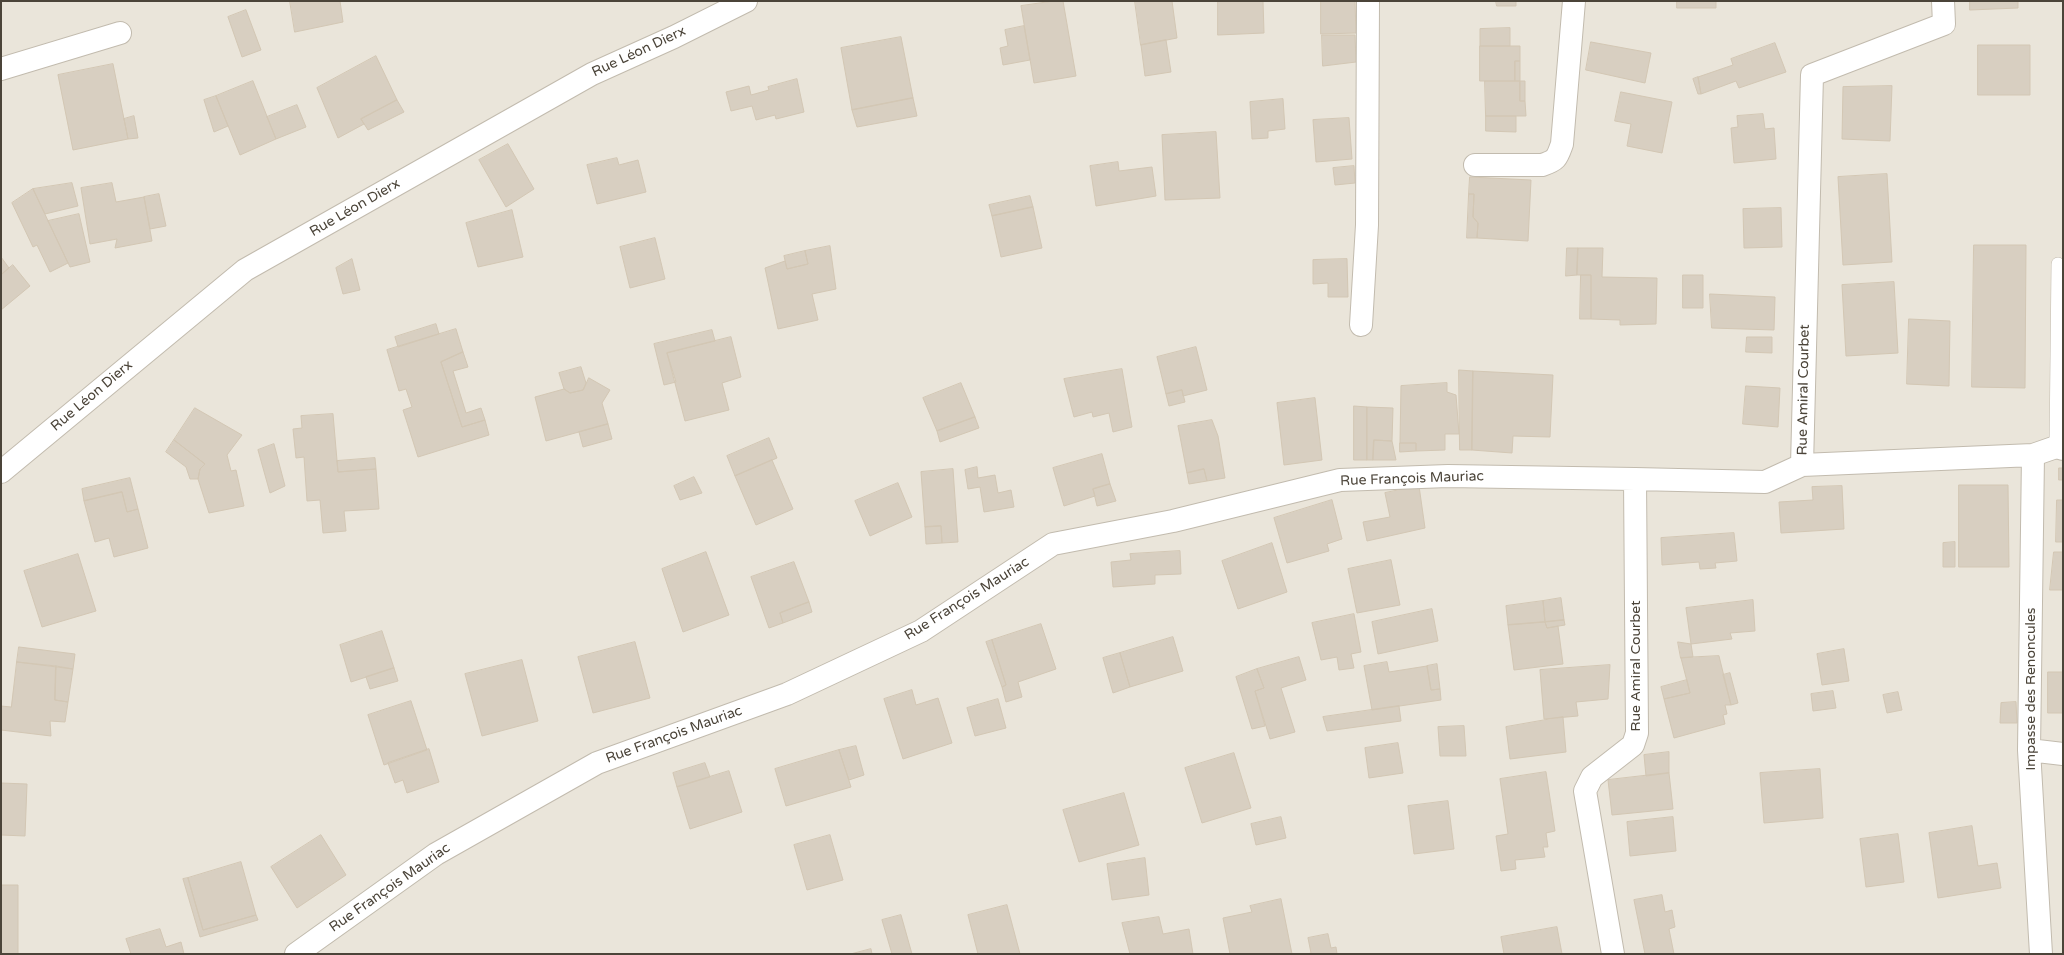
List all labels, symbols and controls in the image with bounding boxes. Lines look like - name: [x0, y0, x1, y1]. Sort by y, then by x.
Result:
- street label: Rue Léon Dierx: [589, 23, 689, 81]
- street label: Rue Léon Dierx: [307, 175, 403, 241]
- street label: Rue Amiral Courbet: [1794, 324, 1814, 456]
- street label: Rue Léon Dierx: [48, 357, 136, 435]
- street label: Rue François Mauriac: [1340, 468, 1484, 490]
- street label: Rue François Mauriac: [902, 554, 1032, 644]
- street label: Rue Amiral Courbet: [1628, 600, 1644, 732]
- street label: Impasse des Renoncules: [2023, 607, 2039, 771]
- street label: Rue François Mauriac: [604, 703, 744, 767]
- street label: Rue François Mauriac: [326, 840, 454, 936]

